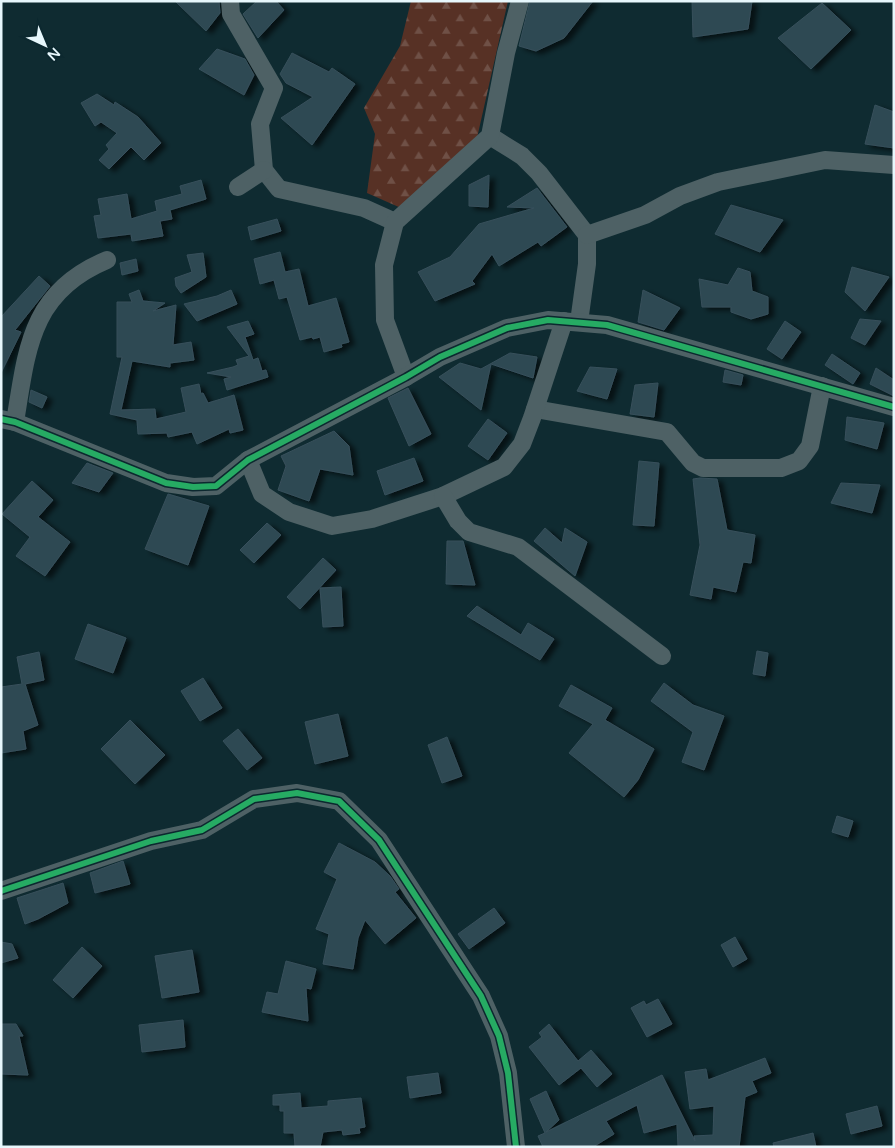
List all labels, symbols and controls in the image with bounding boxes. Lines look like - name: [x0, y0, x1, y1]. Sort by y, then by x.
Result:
- north arrow: [20, 20, 70, 70]
- text: N: [44, 44, 64, 64]

